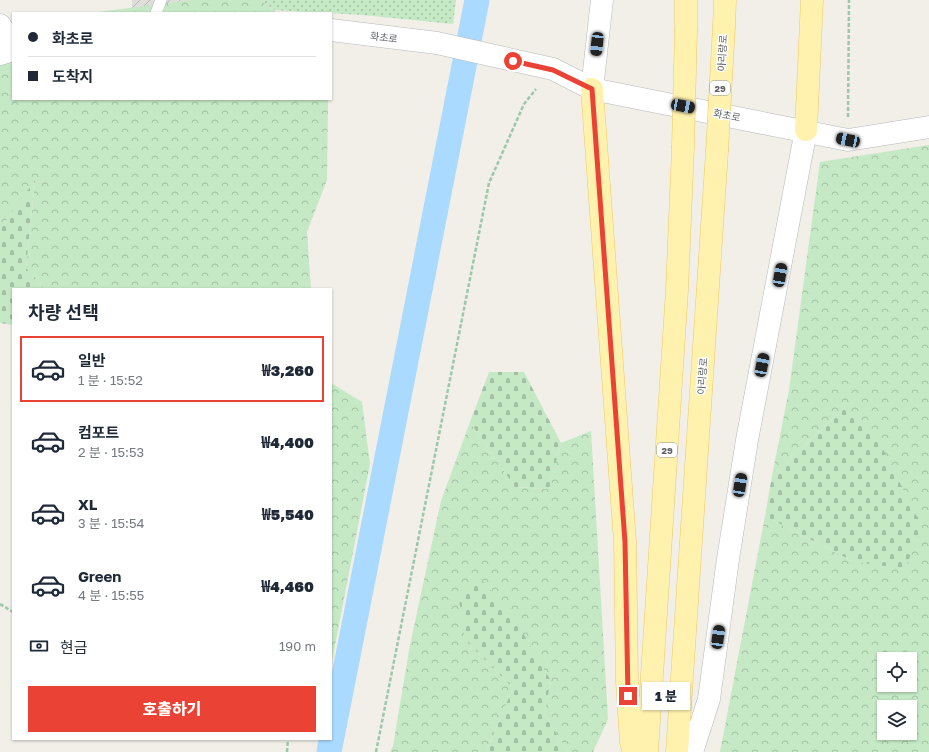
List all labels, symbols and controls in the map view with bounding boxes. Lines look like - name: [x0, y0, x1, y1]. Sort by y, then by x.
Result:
- text: 화초로: [52, 29, 93, 47]
- street label: 화초로: [370, 29, 398, 45]
- car: [590, 31, 604, 57]
- street label: 아리랑로: [715, 34, 729, 72]
- route start: [504, 52, 522, 70]
- text: 도착지: [52, 67, 93, 85]
- road number: 29: [710, 81, 730, 95]
- car: [670, 98, 696, 114]
- street label: 화초로: [712, 106, 742, 124]
- car: [835, 132, 861, 148]
- car: [772, 262, 788, 288]
- text: 차량 선택: [28, 301, 99, 323]
- icon: car: [30, 351, 66, 387]
- text: 일반: [78, 351, 106, 369]
- car: [754, 352, 770, 378]
- street label: 아리랑로: [695, 357, 709, 395]
- text: ₩3,260: [262, 361, 314, 379]
- text: 1 분 · 15:52: [78, 372, 143, 388]
- icon: car: [30, 423, 66, 459]
- text: 컴포트: [78, 423, 119, 441]
- text: ₩4,400: [261, 433, 314, 451]
- road number: 29: [657, 443, 677, 457]
- text: 2 분 · 15:53: [78, 444, 144, 460]
- car: [732, 472, 748, 498]
- icon: car: [30, 495, 66, 531]
- text: XL: [78, 495, 97, 513]
- text: ₩5,540: [262, 505, 314, 523]
- text: 3 분 · 15:54: [78, 515, 144, 531]
- icon: car: [30, 567, 66, 603]
- text: Green: [78, 567, 121, 585]
- text: ₩4,460: [261, 577, 314, 595]
- text: 4 분 · 15:55: [78, 587, 144, 603]
- car: [710, 624, 726, 650]
- icon: cash: [28, 635, 50, 657]
- text: 현금: [60, 638, 88, 656]
- text: 190 m: [279, 638, 316, 654]
- map controls: [877, 652, 917, 740]
- button: locate: [877, 652, 917, 692]
- callout: 1 분: [642, 682, 690, 710]
- button: 호출하기: [28, 686, 316, 732]
- route end: [619, 687, 637, 705]
- text: 1 분: [655, 688, 677, 704]
- button: layers: [877, 700, 917, 740]

